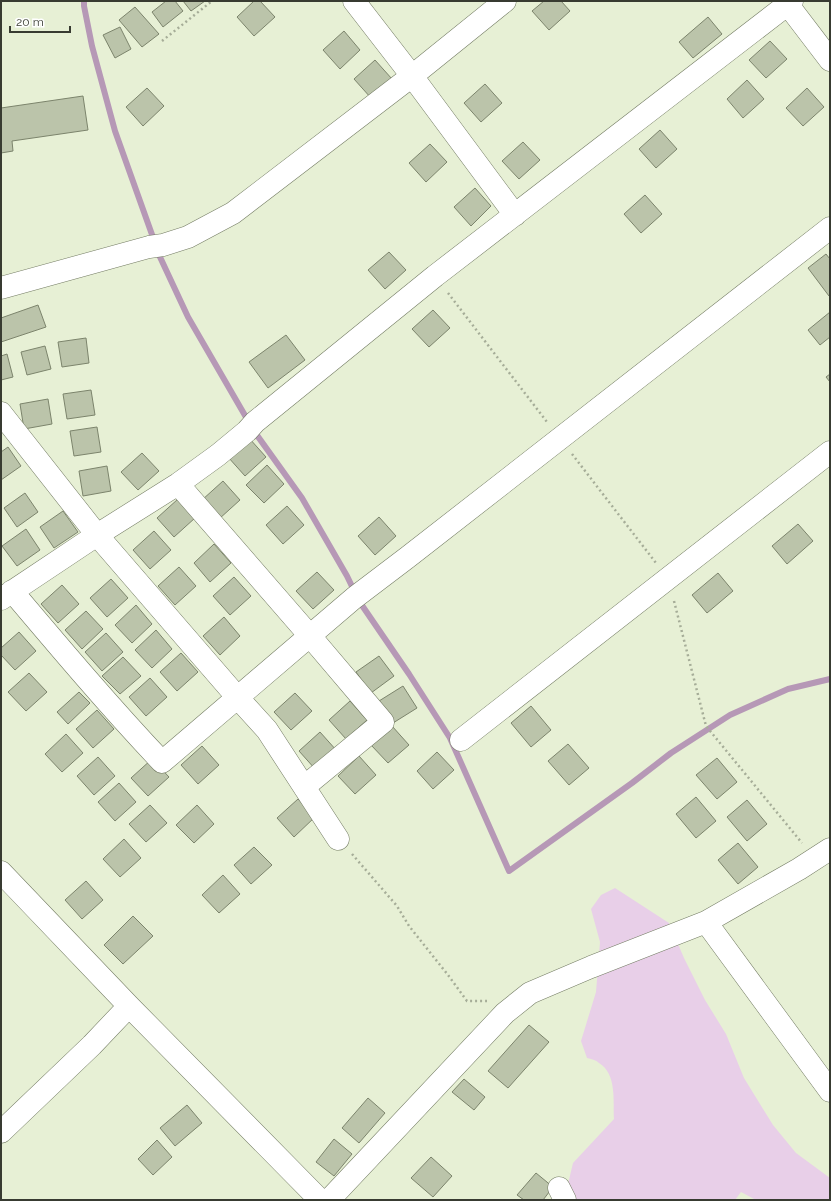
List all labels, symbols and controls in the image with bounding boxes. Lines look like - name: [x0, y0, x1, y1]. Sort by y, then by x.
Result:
- scale bar: [10, 8, 70, 34]
- text: 20 m: [16, 15, 44, 29]

